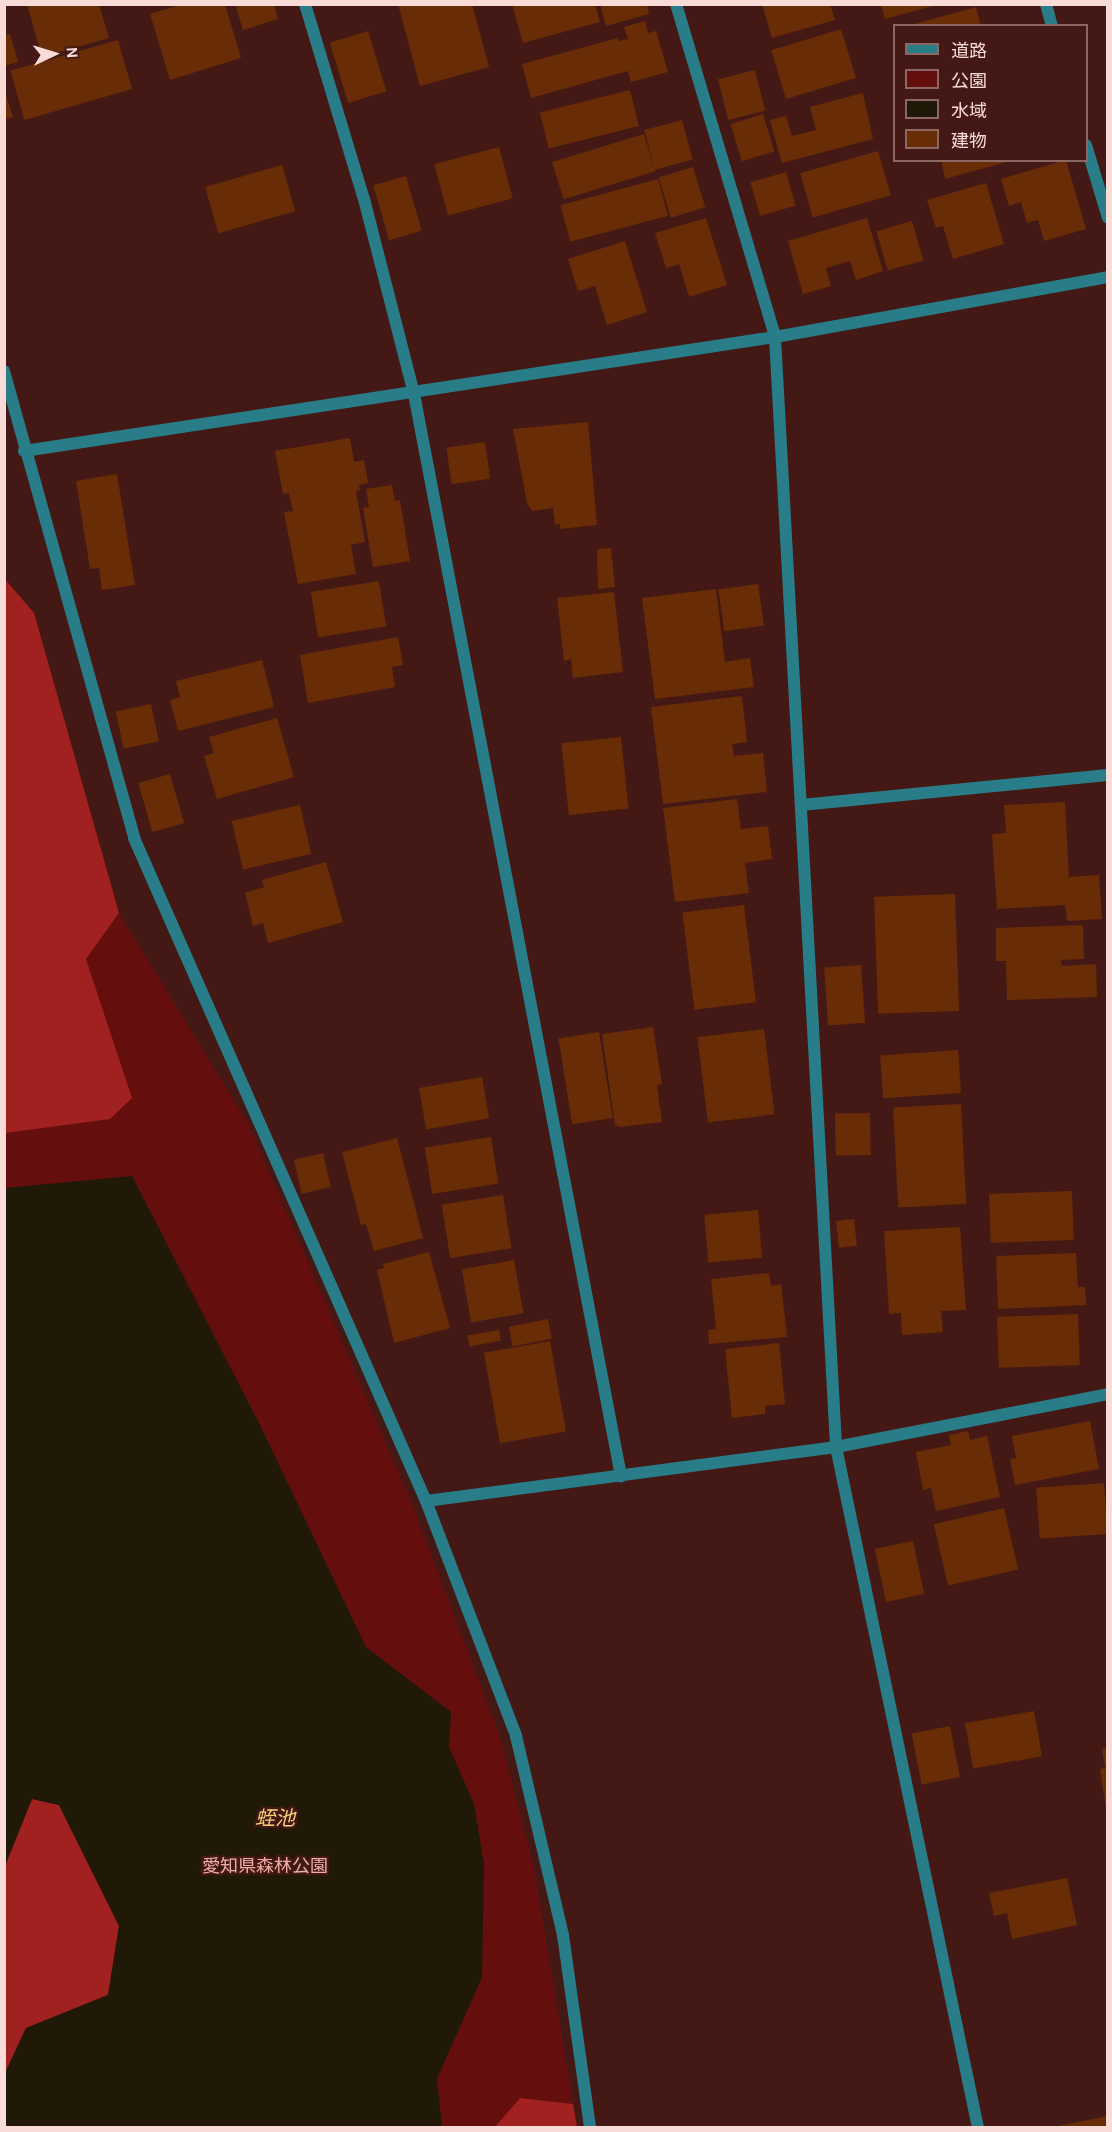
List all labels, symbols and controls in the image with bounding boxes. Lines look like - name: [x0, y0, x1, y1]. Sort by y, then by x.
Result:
- north arrow: [24, 24, 84, 84]
- legend: [893, 24, 1088, 162]
- text: 道路: [951, 40, 987, 62]
- text: N: [63, 46, 82, 59]
- text: 公園: [951, 70, 987, 92]
- text: 水域: [951, 100, 987, 122]
- text: 建物: [951, 130, 987, 152]
- water label: 蛭池: [255, 1806, 295, 1830]
- park label: 愛知県森林公園: [202, 1855, 328, 1877]

